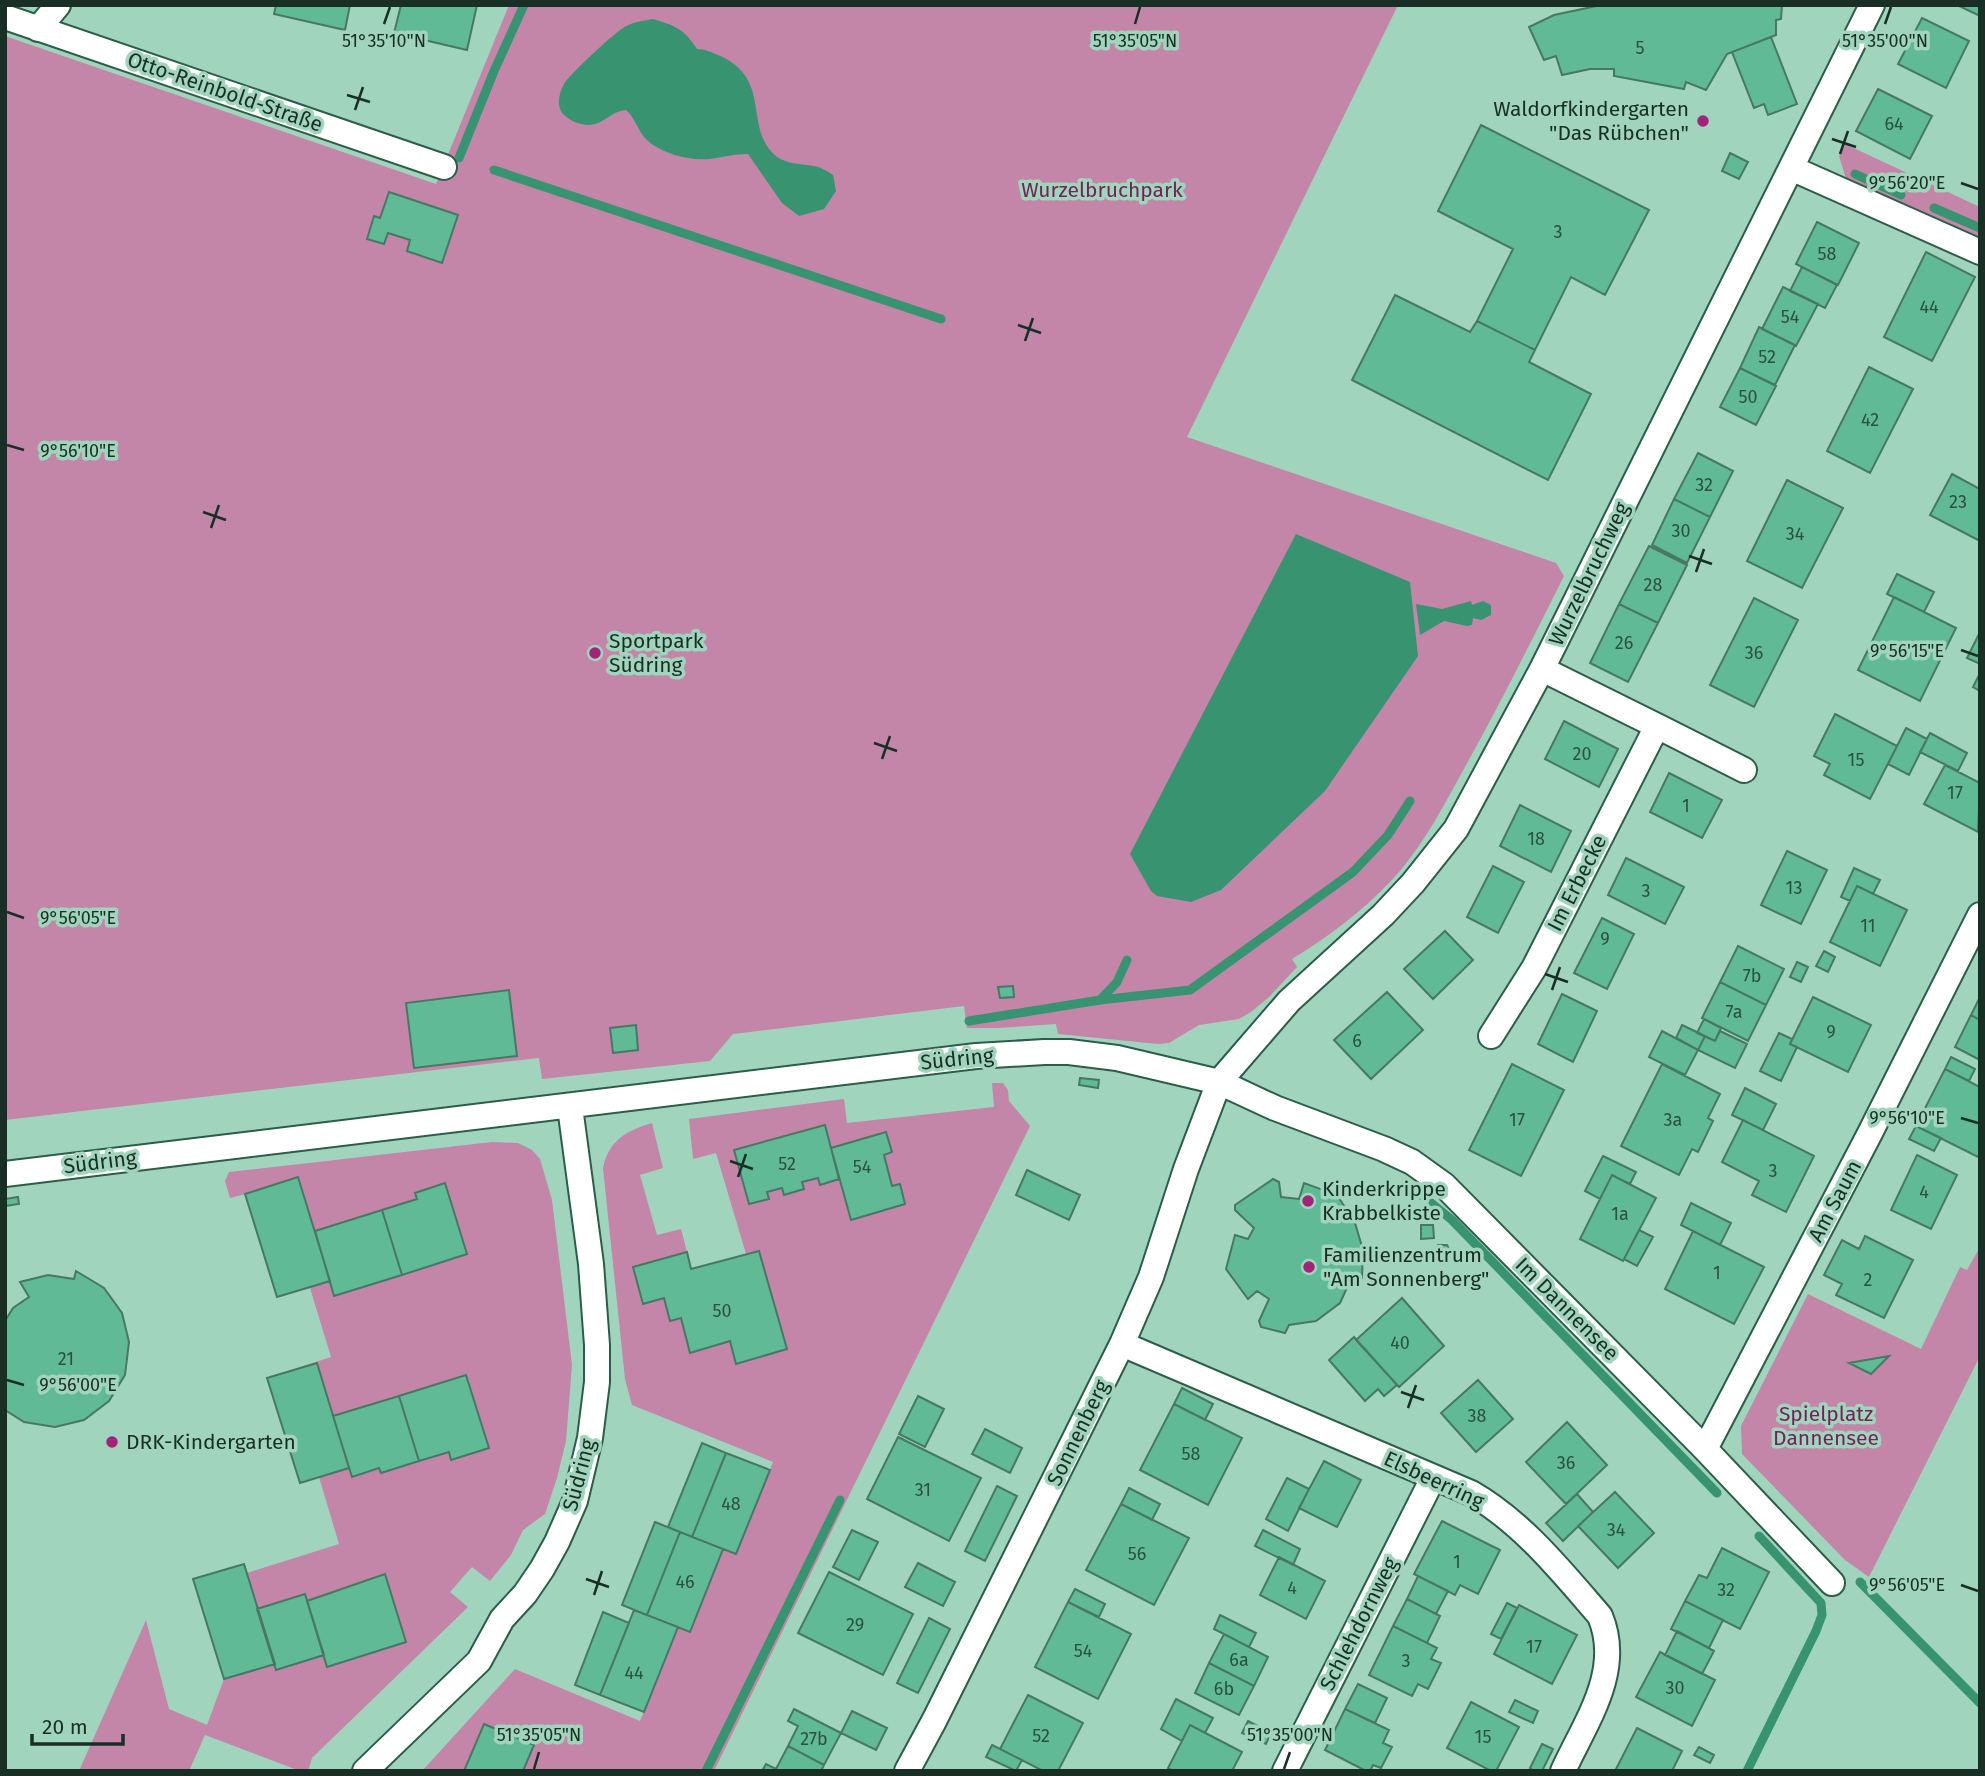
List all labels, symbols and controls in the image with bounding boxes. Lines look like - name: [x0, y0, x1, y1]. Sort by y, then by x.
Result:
- text: 51°35'10"N: [342, 30, 426, 52]
- text: 51°35'05"N: [1093, 30, 1177, 52]
- text: 51°35'00"N: [1842, 30, 1928, 52]
- house number: 5: [1635, 37, 1645, 59]
- street label: Otto-Reinbold-Straße: [124, 46, 326, 138]
- place label: Waldorfkindergarten "Das Rübchen": [1493, 96, 1689, 146]
- marker: Waldorfkindergarten "Das Rübchen": [1695, 113, 1711, 129]
- house number: 64: [1884, 113, 1904, 135]
- text: 9°56'20"E: [1869, 172, 1945, 194]
- park label: Wurzelbruchpark: [1021, 177, 1183, 203]
- house number: 3: [1554, 221, 1562, 243]
- house number: 58: [1818, 243, 1837, 265]
- house number: 44: [1919, 296, 1939, 318]
- house number: 54: [1781, 306, 1800, 328]
- house number: 52: [1758, 346, 1776, 368]
- house number: 50: [1738, 386, 1758, 408]
- house number: 42: [1861, 409, 1879, 431]
- text: 9°56'10"E: [40, 440, 116, 462]
- house number: 32: [1695, 474, 1713, 496]
- house number: 23: [1949, 491, 1967, 513]
- street label: Wurzelbruchweg: [1543, 498, 1635, 650]
- house number: 30: [1671, 520, 1691, 542]
- house number: 34: [1786, 523, 1805, 545]
- house number: 28: [1644, 574, 1662, 596]
- place label: Sportpark Südring: [609, 628, 704, 678]
- house number: 26: [1615, 632, 1633, 654]
- text: 9°56'15"E: [1870, 640, 1944, 662]
- house number: 36: [1745, 642, 1763, 664]
- marker: Sportpark Südring: [587, 645, 603, 661]
- house number: 20: [1573, 743, 1591, 765]
- house number: 15: [1848, 749, 1864, 771]
- house number: 17: [1947, 782, 1963, 804]
- house number: 1: [1682, 795, 1690, 817]
- house number: 18: [1527, 828, 1545, 850]
- street label: Im Erbecke: [1542, 830, 1612, 936]
- house number: 13: [1786, 877, 1802, 899]
- house number: 3: [1642, 880, 1650, 902]
- text: 9°56'05"E: [40, 907, 116, 929]
- house number: 11: [1860, 915, 1876, 937]
- house number: 9: [1600, 928, 1610, 950]
- house number: 7b: [1743, 965, 1761, 987]
- house number: 7a: [1725, 1001, 1743, 1023]
- house number: 9: [1826, 1021, 1836, 1043]
- house number: 6: [1352, 1030, 1362, 1052]
- street label: Südring: [919, 1042, 995, 1076]
- text: 9°56'10"E: [1869, 1107, 1945, 1129]
- house number: 17: [1509, 1109, 1525, 1131]
- house number: 3a: [1664, 1109, 1682, 1131]
- street label: Südring: [62, 1145, 138, 1179]
- house number: 52: [778, 1153, 796, 1175]
- house number: 54: [853, 1156, 872, 1178]
- street label: Am Saum: [1803, 1156, 1867, 1246]
- house number: 3: [1769, 1160, 1777, 1182]
- place label: Kinderkrippe Krabbelkiste: [1322, 1176, 1446, 1226]
- house number: 4: [1919, 1181, 1929, 1203]
- marker: Kinderkrippe Krabbelkiste: [1300, 1193, 1316, 1209]
- house number: 1a: [1611, 1203, 1629, 1225]
- place label: Familienzentrum "Am Sonnenberg": [1323, 1242, 1489, 1292]
- street label: Im Dannensee: [1510, 1252, 1624, 1366]
- marker: Familienzentrum "Am Sonnenberg": [1301, 1259, 1317, 1275]
- house number: 1: [1713, 1262, 1721, 1284]
- house number: 2: [1864, 1269, 1873, 1291]
- house number: 50: [712, 1300, 732, 1322]
- house number: 40: [1390, 1332, 1410, 1354]
- house number: 21: [58, 1348, 74, 1370]
- text: 9°56'00"E: [39, 1374, 117, 1396]
- street label: Sonnenberg: [1041, 1376, 1115, 1490]
- park label: Spielplatz Dannensee: [1773, 1401, 1879, 1451]
- house number: 38: [1468, 1405, 1487, 1427]
- place label: DRK-Kindergarten: [126, 1429, 296, 1455]
- marker: DRK-Kindergarten: [104, 1434, 120, 1450]
- street label: Südring: [557, 1436, 601, 1514]
- house number: 58: [1182, 1443, 1201, 1465]
- street label: Elsbeerring: [1380, 1445, 1488, 1515]
- house number: 36: [1557, 1452, 1575, 1474]
- house number: 31: [915, 1479, 931, 1501]
- house number: 48: [721, 1493, 741, 1515]
- house number: 34: [1607, 1519, 1626, 1541]
- house number: 56: [1128, 1543, 1146, 1565]
- house number: 1: [1453, 1551, 1461, 1573]
- street label: Schlehdornweg: [1314, 1553, 1404, 1695]
- house number: 46: [675, 1571, 695, 1593]
- text: 9°56'05"E: [1869, 1574, 1945, 1596]
- house number: 4: [1287, 1577, 1297, 1599]
- house number: 32: [1717, 1579, 1735, 1601]
- house number: 29: [846, 1614, 864, 1636]
- house number: 17: [1526, 1636, 1542, 1658]
- house number: 54: [1074, 1640, 1093, 1662]
- house number: 6a: [1229, 1649, 1249, 1671]
- house number: 3: [1402, 1650, 1410, 1672]
- house number: 44: [624, 1662, 644, 1684]
- house number: 30: [1665, 1677, 1685, 1699]
- house number: 6b: [1214, 1678, 1234, 1700]
- scale bar: [32, 1702, 122, 1746]
- text: 20 m: [42, 1714, 88, 1740]
- text: 51°35'05"N: [497, 1724, 581, 1746]
- text: 51°35'00"N: [1247, 1724, 1333, 1746]
- house number: 52: [1032, 1725, 1050, 1747]
- house number: 15: [1475, 1726, 1491, 1748]
- house number: 27b: [800, 1728, 828, 1750]

